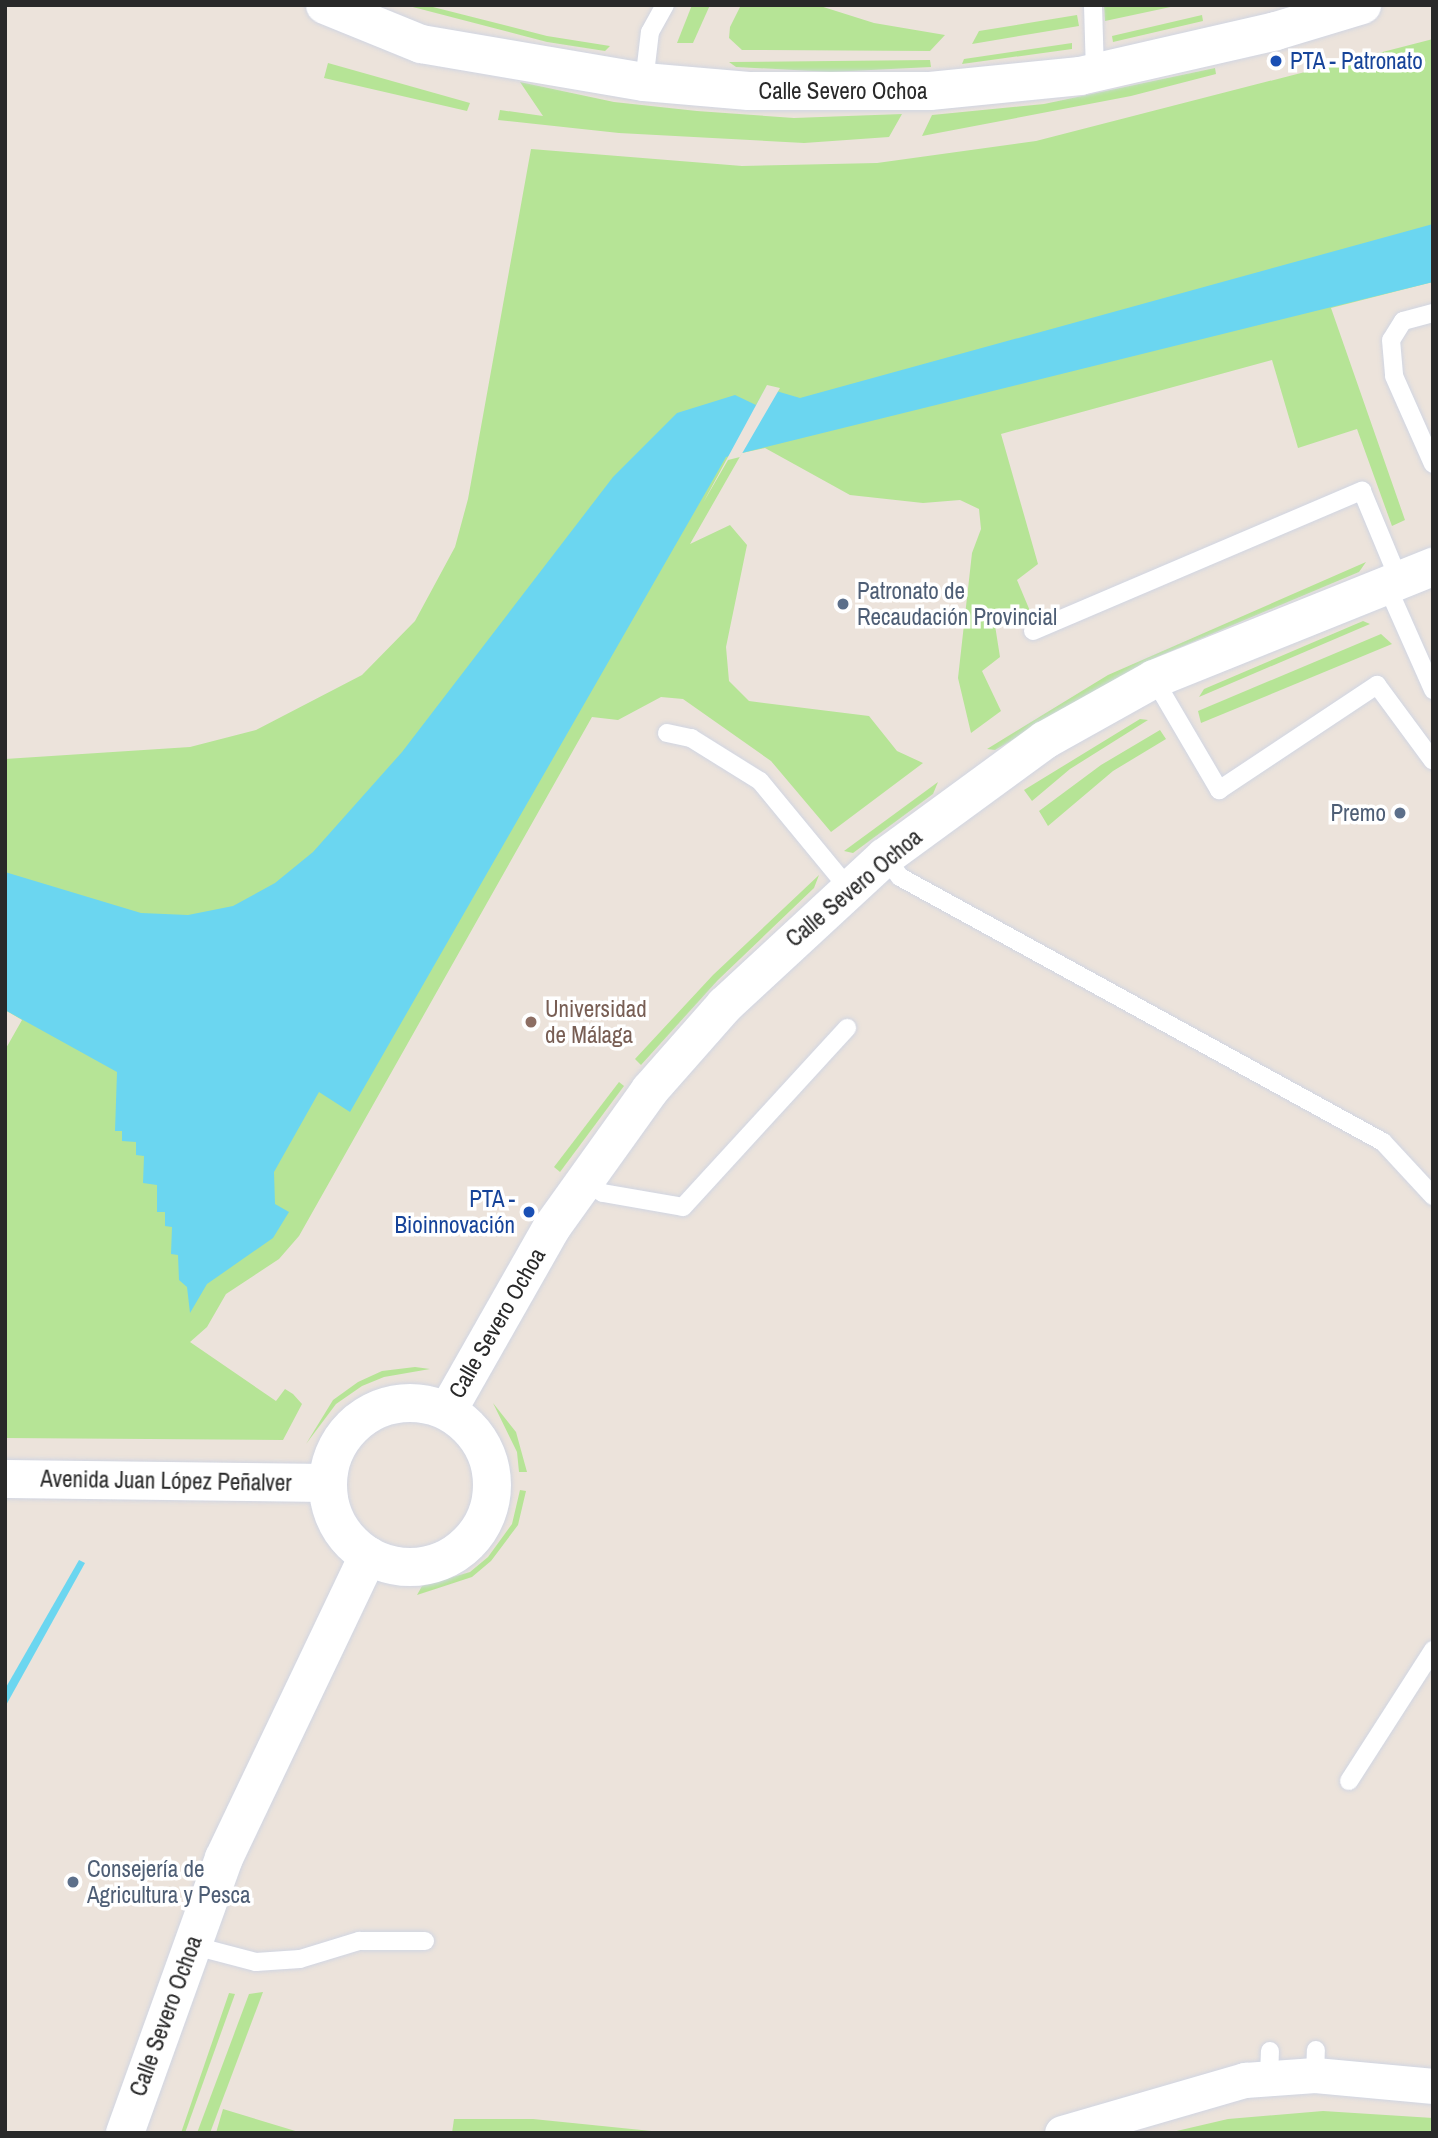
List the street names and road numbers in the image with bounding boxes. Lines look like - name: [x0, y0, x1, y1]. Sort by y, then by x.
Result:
- street label: Calle Severo Ochoa: [759, 77, 927, 105]
- street label: Calle Severo Ochoa: [780, 823, 928, 953]
- street label: Calle Severo Ochoa: [443, 1243, 551, 1403]
- street label: Avenida Juan López Peñalver: [40, 1465, 292, 1497]
- street label: Calle Severo Ochoa: [124, 1932, 208, 2100]

